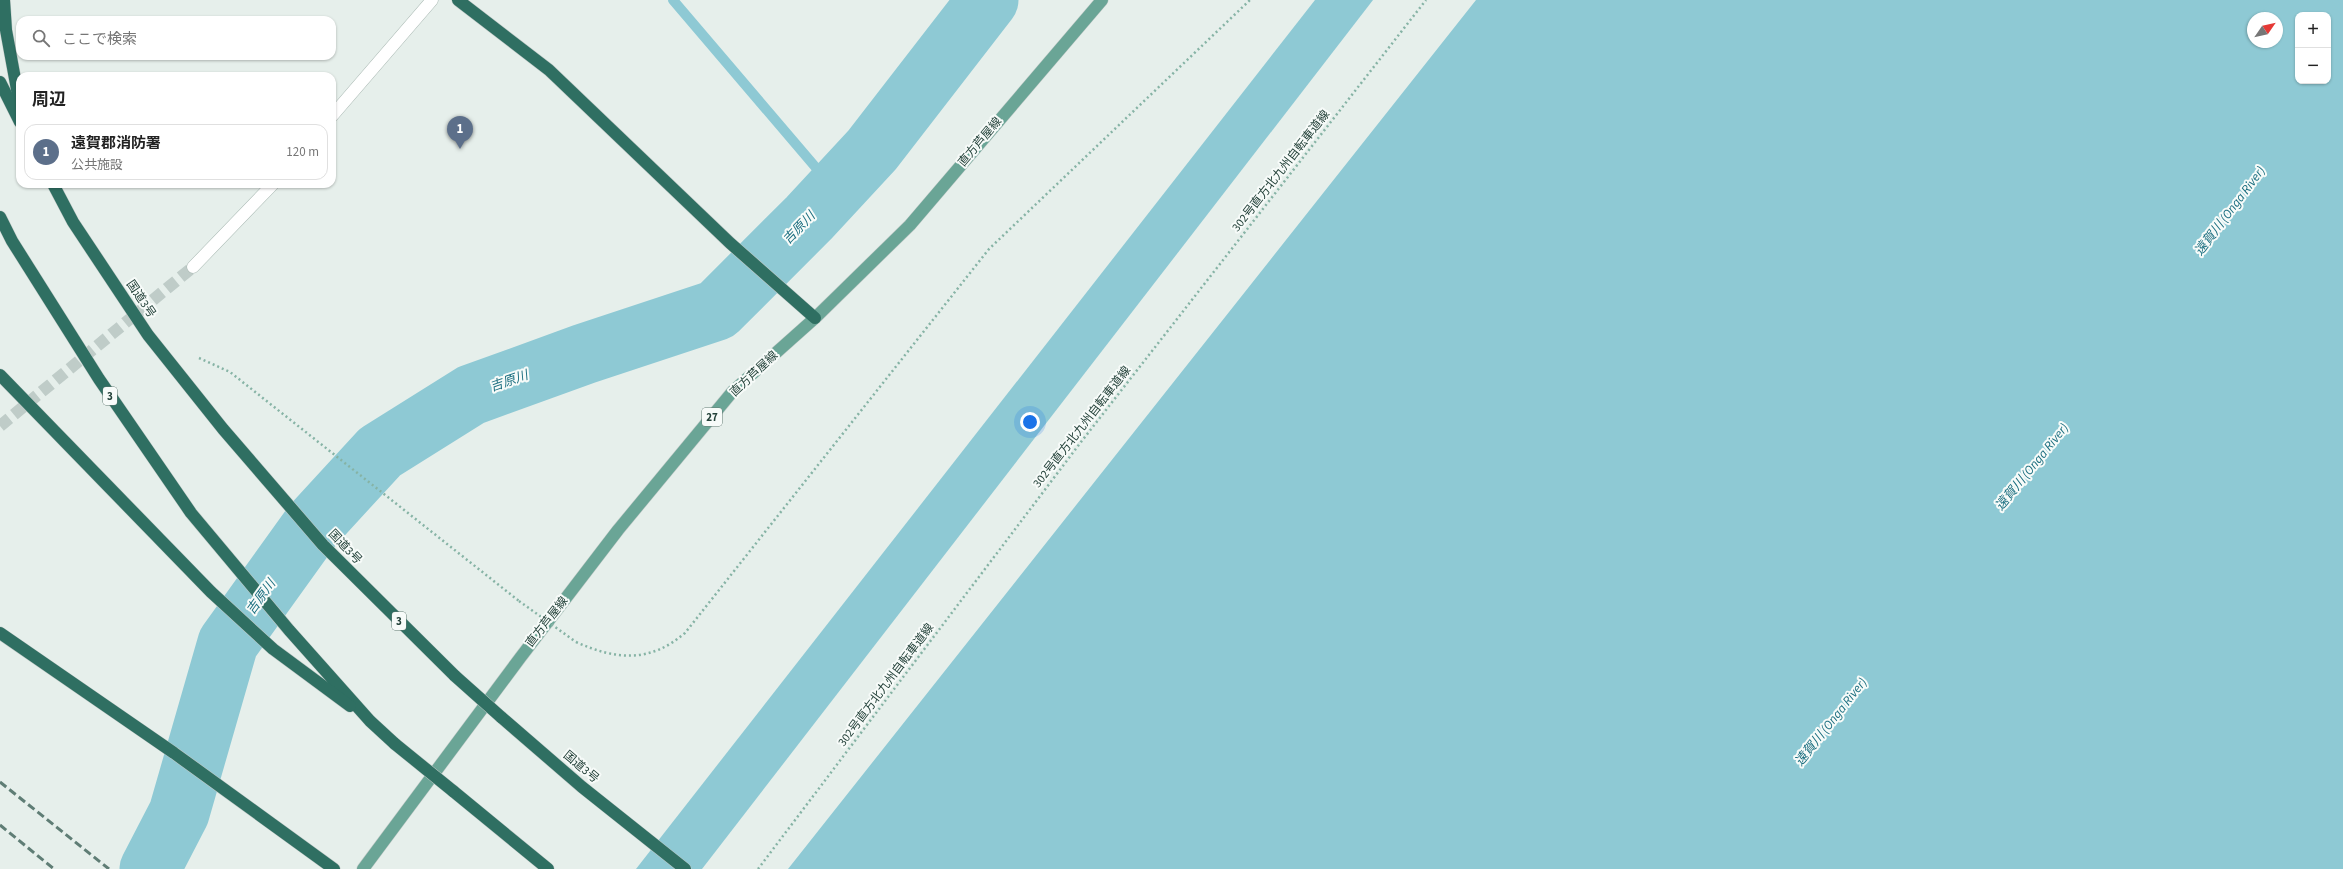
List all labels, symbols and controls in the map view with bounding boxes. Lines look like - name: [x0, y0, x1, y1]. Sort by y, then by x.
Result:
- north arrow: [2247, 12, 2283, 48]
- map controls: [2295, 12, 2331, 84]
- button: +: [2295, 12, 2331, 48]
- search box: [16, 16, 336, 60]
- icon: search: [30, 27, 52, 49]
- text: ここで検索: [62, 29, 137, 50]
- button: −: [2295, 48, 2331, 84]
- text: 周辺: [32, 88, 66, 112]
- street label: 302号直方北九州自転車道線: [1228, 107, 1334, 235]
- street label: 直方芦屋線: [954, 114, 1006, 170]
- pin: 1: [447, 116, 473, 149]
- text: 遠賀郡消防署: [71, 133, 161, 154]
- text: 1: [43, 143, 49, 161]
- text: 120 m: [286, 143, 319, 161]
- text: 公共施設: [71, 156, 123, 174]
- water label: 遠賀川 (Onga River): [2190, 163, 2270, 259]
- water label: 吉原川: [779, 206, 820, 248]
- street label: 国道3号: [122, 277, 160, 321]
- street label: 直方芦屋線: [726, 347, 782, 401]
- street label: 302号直方北九州自転車道線: [1029, 363, 1135, 491]
- water label: 吉原川: [488, 365, 532, 396]
- road number: 3: [103, 387, 117, 405]
- road number: 27: [702, 408, 722, 426]
- your location: [1020, 412, 1040, 432]
- water label: 遠賀川 (Onga River): [1991, 419, 2073, 514]
- street label: 国道3号: [324, 526, 366, 568]
- water label: 吉原川: [242, 574, 281, 618]
- street label: 直方芦屋線: [522, 593, 572, 651]
- road number: 3: [392, 612, 406, 630]
- street label: 302号直方北九州自転車道線: [834, 620, 938, 750]
- water label: 遠賀川 (Onga River): [1791, 674, 1871, 770]
- street label: 国道3号: [559, 747, 603, 787]

